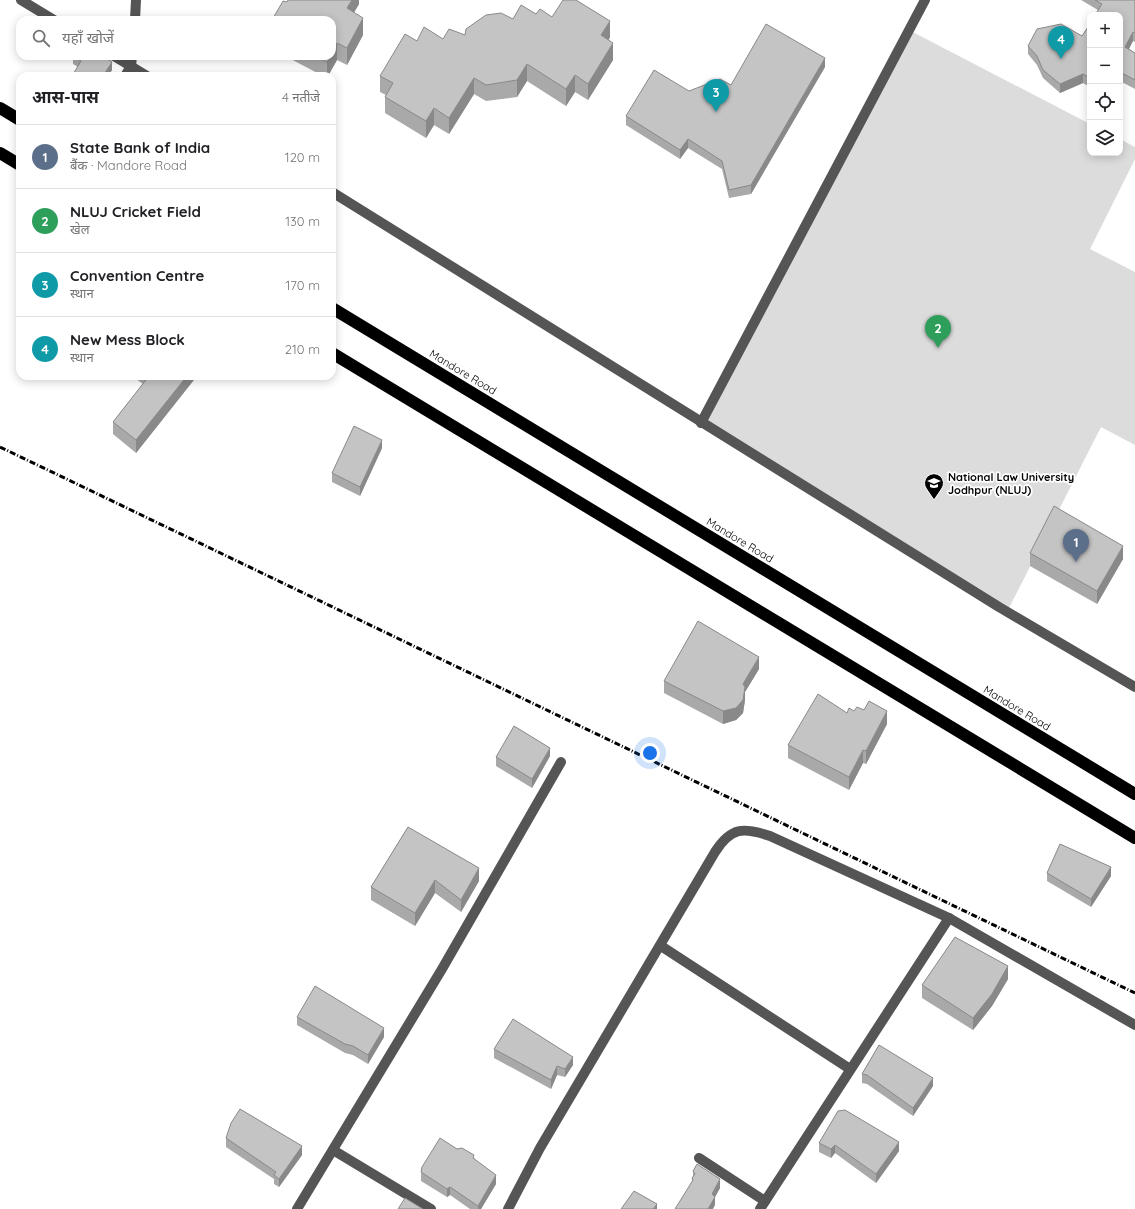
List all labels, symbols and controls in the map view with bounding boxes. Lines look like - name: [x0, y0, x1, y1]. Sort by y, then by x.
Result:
- map controls: [1087, 12, 1123, 156]
- button: +: [1087, 12, 1123, 48]
- search box: [16, 16, 336, 60]
- pin: 4: [1048, 26, 1074, 59]
- icon: search: [30, 27, 52, 49]
- text: यहाँ खोजें: [62, 28, 114, 47]
- button: −: [1087, 48, 1123, 84]
- pin: 3: [703, 79, 729, 112]
- button: locate: [1087, 84, 1123, 120]
- text: आस-पास: [32, 86, 99, 107]
- text: 4 नतीजे: [282, 89, 320, 105]
- button: layers: [1087, 120, 1123, 156]
- text: State Bank of India: [70, 138, 210, 157]
- text: 1: [42, 149, 48, 165]
- text: 120 m: [285, 149, 320, 165]
- text: बैंक · Mandore Road: [70, 157, 187, 173]
- text: NLUJ Cricket Field: [70, 202, 201, 221]
- text: 2: [41, 213, 49, 229]
- text: 130 m: [285, 213, 320, 229]
- text: खेल: [70, 221, 89, 237]
- text: Convention Centre: [70, 266, 204, 285]
- text: 3: [42, 277, 48, 293]
- text: 170 m: [285, 277, 320, 293]
- text: स्थान: [70, 285, 94, 301]
- pin: 2: [925, 315, 951, 348]
- text: New Mess Block: [70, 330, 185, 349]
- text: 4: [41, 341, 49, 357]
- text: 210 m: [285, 341, 320, 357]
- street label: Mandore Road: [427, 346, 499, 398]
- text: स्थान: [70, 349, 94, 365]
- place label: National Law University Jodhpur (NLUJ): [948, 470, 1074, 497]
- school or university icon: National Law University Jodhpur (NLUJ): [923, 472, 945, 500]
- street label: Mandore Road: [704, 514, 776, 566]
- pin: 1: [1063, 529, 1089, 562]
- street label: Mandore Road: [981, 682, 1053, 734]
- your location: [640, 743, 660, 763]

